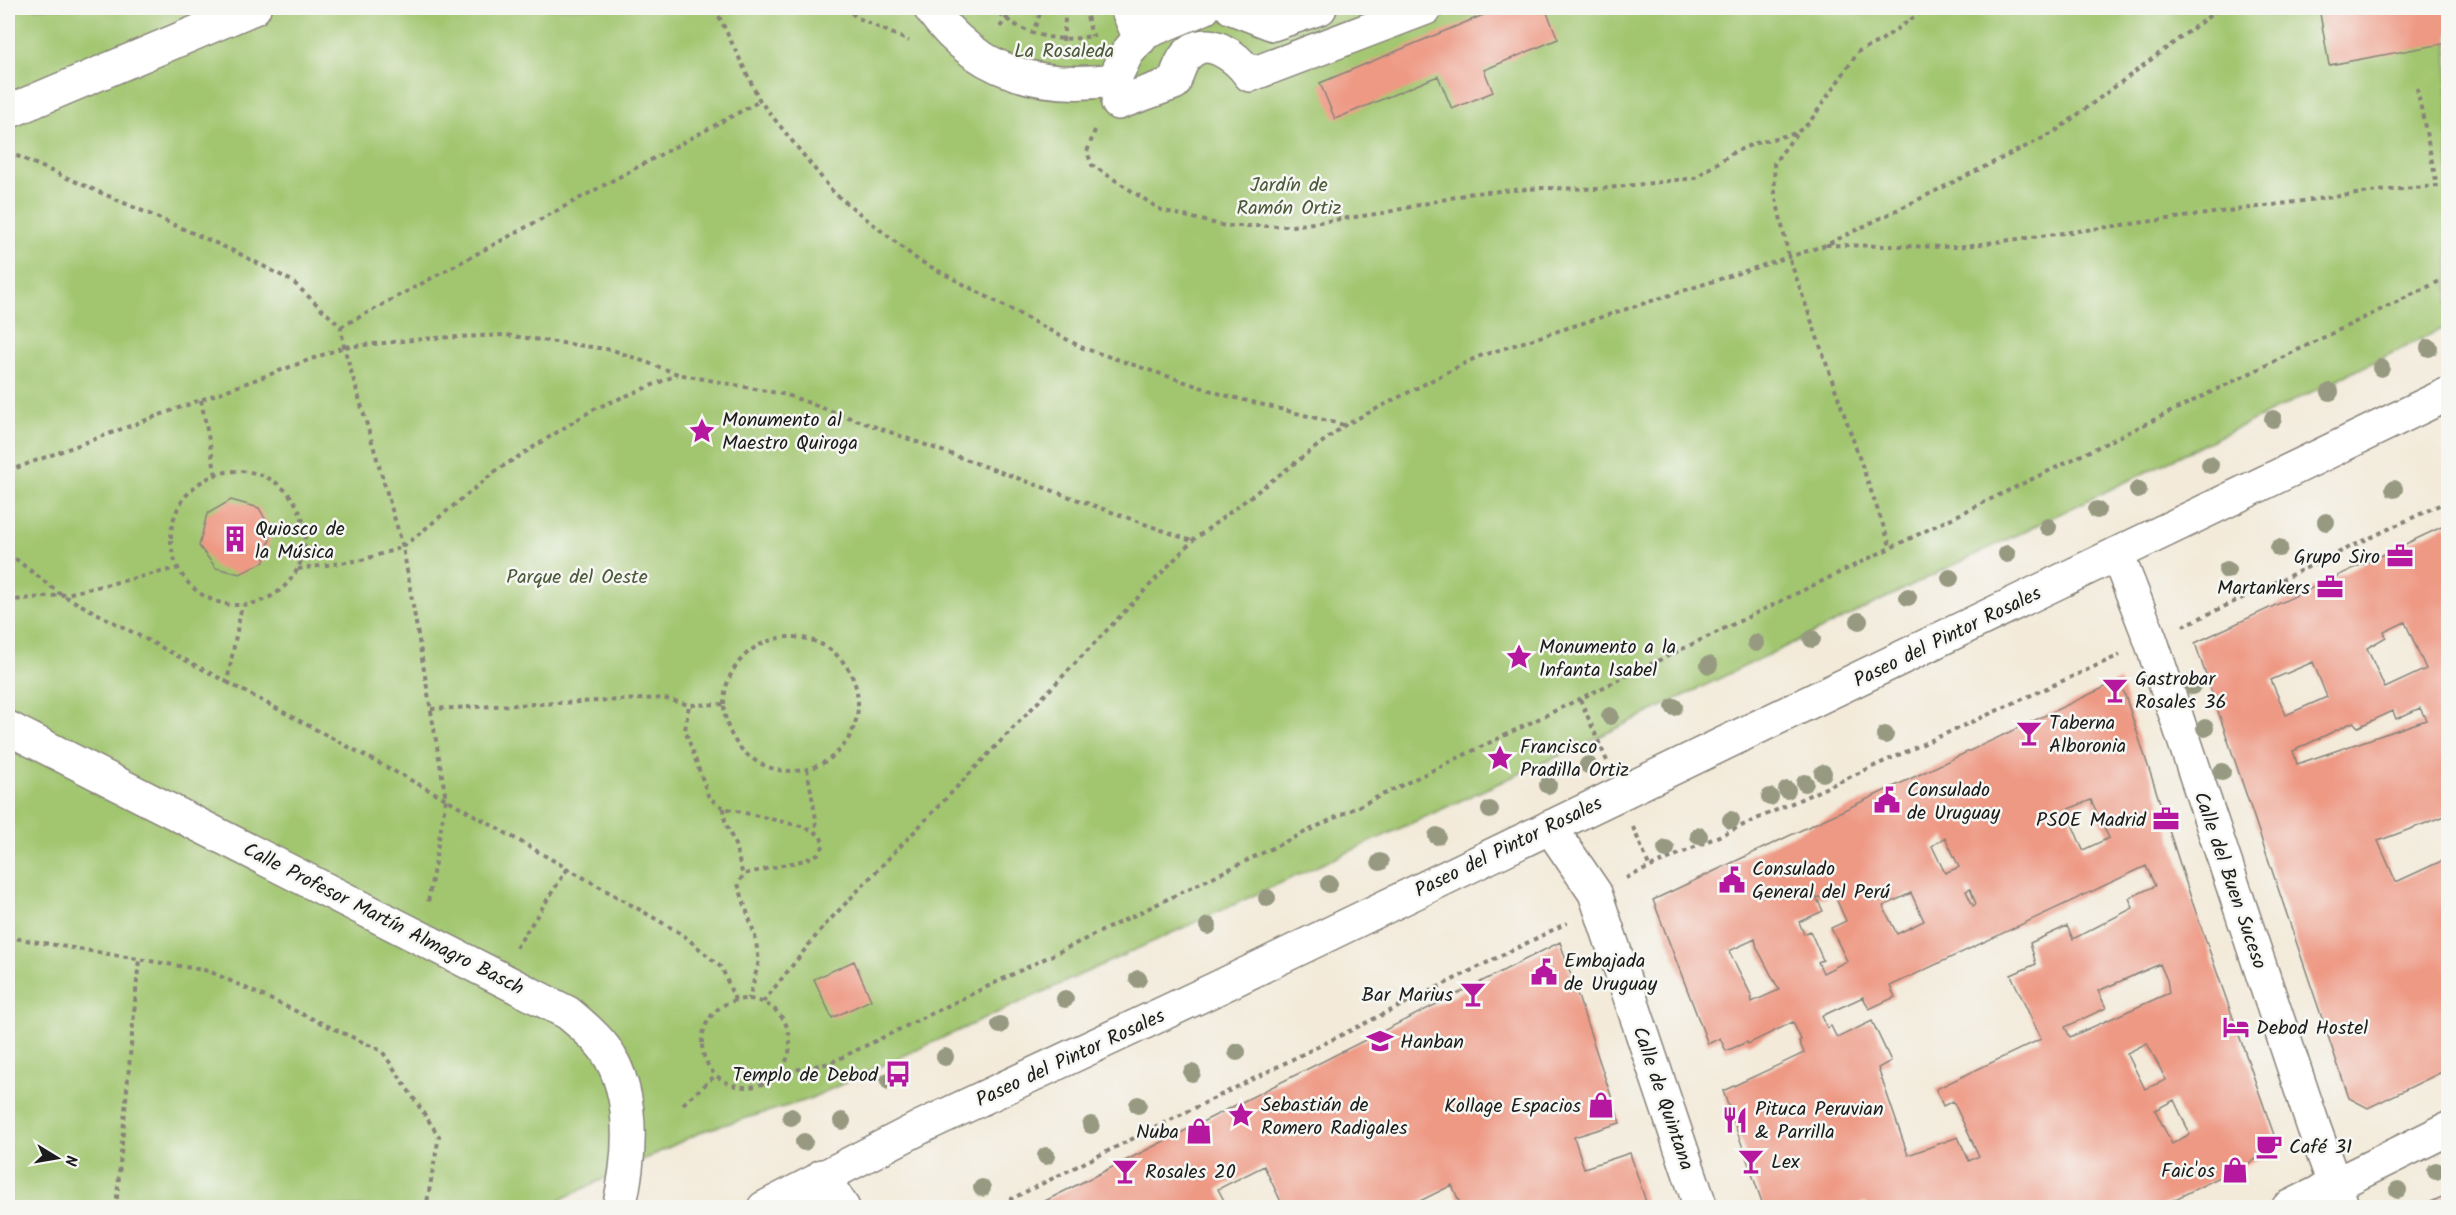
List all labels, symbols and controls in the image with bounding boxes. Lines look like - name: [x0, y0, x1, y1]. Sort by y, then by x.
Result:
- park label: La Rosaleda: [1014, 36, 1114, 68]
- park label: Jardín de Ramón Ortiz: [1237, 170, 1342, 225]
- place label: Monumento al Maestro Quiroga: [722, 405, 858, 460]
- place icon: Monumento al Maestro Quiroga: [687, 416, 717, 446]
- place label: Quiosco de la Música: [255, 514, 345, 569]
- building icon: Quiosco de la Música: [220, 524, 250, 554]
- office icon: Grupo Siro: [2385, 541, 2415, 571]
- place label: Grupo Siro: [2294, 542, 2380, 574]
- park label: Parque del Oeste: [506, 562, 648, 594]
- office icon: Martankers: [2315, 572, 2345, 602]
- place label: Martankers: [2217, 573, 2310, 605]
- street label: Paseo del Pintor Rosales: [1848, 578, 2048, 697]
- place label: Monumento a la Infanta Isabel: [1539, 632, 1676, 687]
- place icon: Monumento a la Infanta Isabel: [1504, 642, 1534, 672]
- place label: Gastrobar Rosales 36: [2135, 664, 2227, 719]
- bar icon: Gastrobar Rosales 36: [2100, 675, 2130, 705]
- place label: Taberna Alboronia: [2049, 708, 2126, 763]
- bar icon: Taberna Alboronia: [2014, 718, 2044, 748]
- place label: Francisco Pradilla Ortiz: [1520, 732, 1629, 787]
- place icon: Francisco Pradilla Ortiz: [1485, 743, 1515, 773]
- place label: Consulado de Uruguay: [1907, 775, 2001, 830]
- public building icon: Consulado de Uruguay: [1872, 785, 1902, 815]
- street label: Paseo del Pintor Rosales: [1409, 788, 1609, 907]
- street label: Calle del Buen Suceso: [2184, 788, 2274, 974]
- office icon: PSOE Madrid: [2151, 804, 2181, 834]
- place label: PSOE Madrid: [2036, 805, 2147, 837]
- street label: Calle Profesor Martín Almagro Basch: [237, 835, 529, 1005]
- place label: Consulado General del Perú: [1752, 854, 1890, 909]
- public building icon: Consulado General del Perú: [1717, 865, 1747, 895]
- place label: Embajada de Uruguay: [1564, 946, 1658, 1001]
- public building icon: Embajada de Uruguay: [1529, 957, 1559, 987]
- bar icon: Bar Marius: [1458, 979, 1488, 1009]
- place label: Bar Marius: [1362, 980, 1453, 1012]
- street label: Paseo del Pintor Rosales: [971, 1001, 1171, 1117]
- hotel icon: Debod Hostel: [2221, 1012, 2251, 1042]
- place label: Debod Hostel: [2256, 1013, 2368, 1045]
- street label: Calle de Quintana: [1623, 1022, 1702, 1175]
- school or university icon: Hanban: [1365, 1026, 1395, 1056]
- place label: Hanban: [1400, 1027, 1464, 1059]
- bus stop icon: Templo de Debod: [883, 1059, 913, 1089]
- place label: Templo de Debod: [732, 1060, 879, 1092]
- place label: Sebastián de Romero Radigales: [1261, 1090, 1408, 1145]
- shop icon: Kollage Espacios: [1586, 1090, 1616, 1120]
- place label: Kollage Espacios: [1444, 1091, 1581, 1123]
- place label: Pituca Peruvian & Parrilla: [1755, 1094, 1884, 1149]
- place icon: Sebastián de Romero Radigales: [1226, 1100, 1256, 1130]
- restaurant icon: Pituca Peruvian & Parrilla: [1720, 1105, 1750, 1135]
- shop icon: Nuba: [1184, 1116, 1214, 1146]
- place label: Nuba: [1136, 1117, 1179, 1149]
- north arrow: [27, 1128, 87, 1188]
- cafe icon: Café 31: [2254, 1131, 2284, 1161]
- place label: Café 31: [2289, 1132, 2352, 1164]
- bar icon: Lex: [1736, 1146, 1766, 1176]
- place label: Lex: [1771, 1147, 1800, 1179]
- text: N: [57, 1153, 83, 1168]
- shop icon: Faic'os: [2220, 1155, 2250, 1185]
- bar icon: Rosales 20: [1110, 1156, 1140, 1186]
- place label: Faic'os: [2161, 1156, 2215, 1188]
- place label: Rosales 20: [1145, 1157, 1236, 1189]

